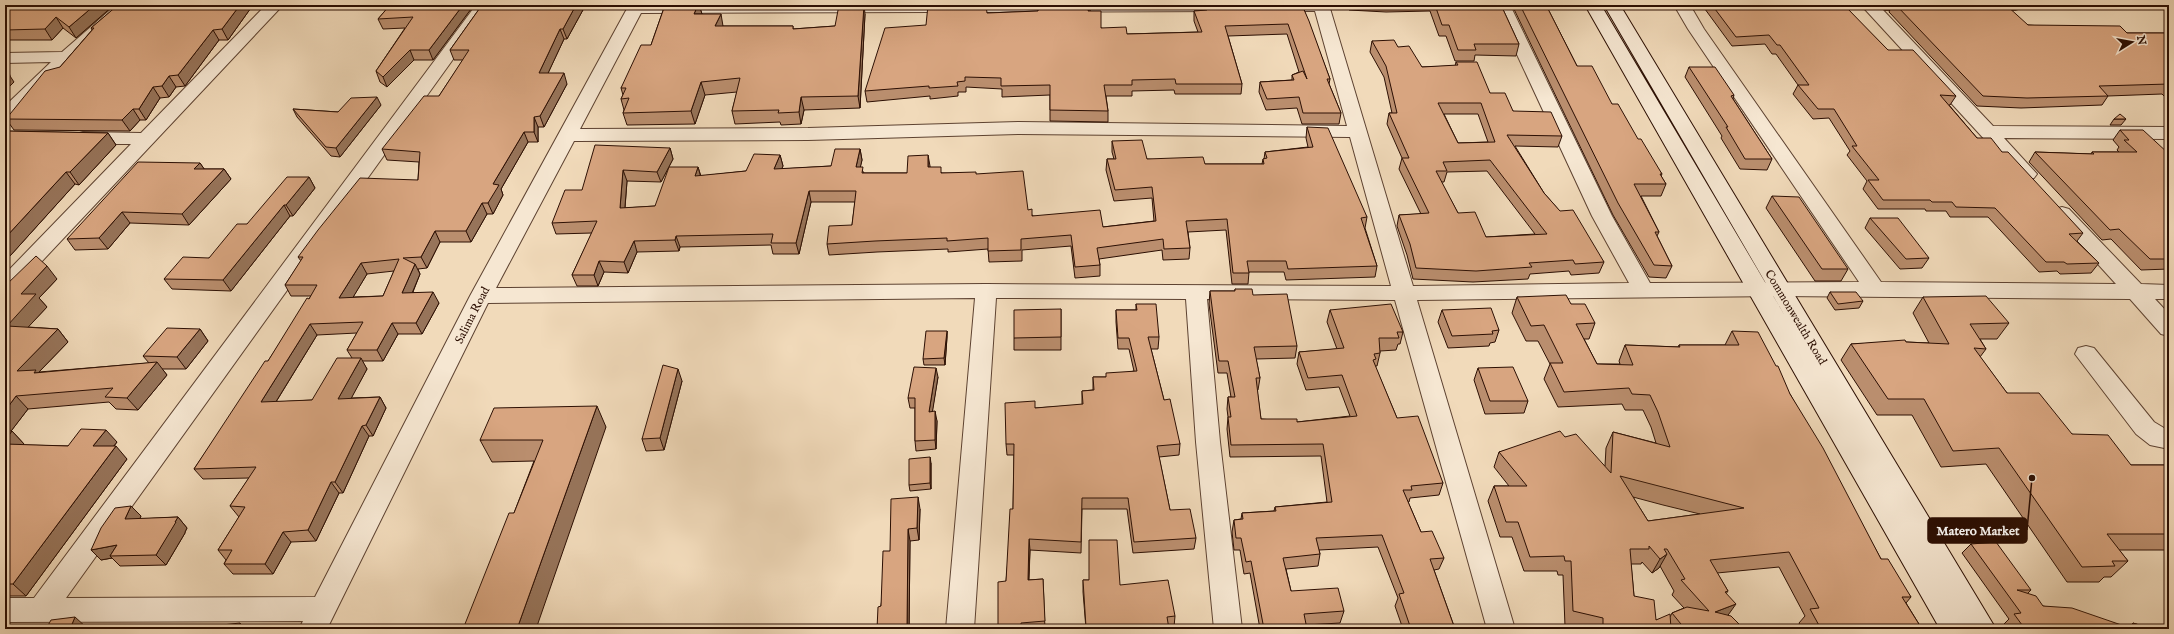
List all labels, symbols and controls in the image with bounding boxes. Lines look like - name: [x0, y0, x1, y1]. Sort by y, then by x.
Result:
- north arrow: [2112, 22, 2152, 62]
- text: N: [2133, 33, 2149, 47]
- street label: Commonwealth Road: [1761, 267, 1830, 368]
- street label: Salima Road: [452, 284, 493, 346]
- callout: Matero Market: [1928, 518, 2027, 543]
- text: Matero Market: [1937, 523, 2020, 540]

